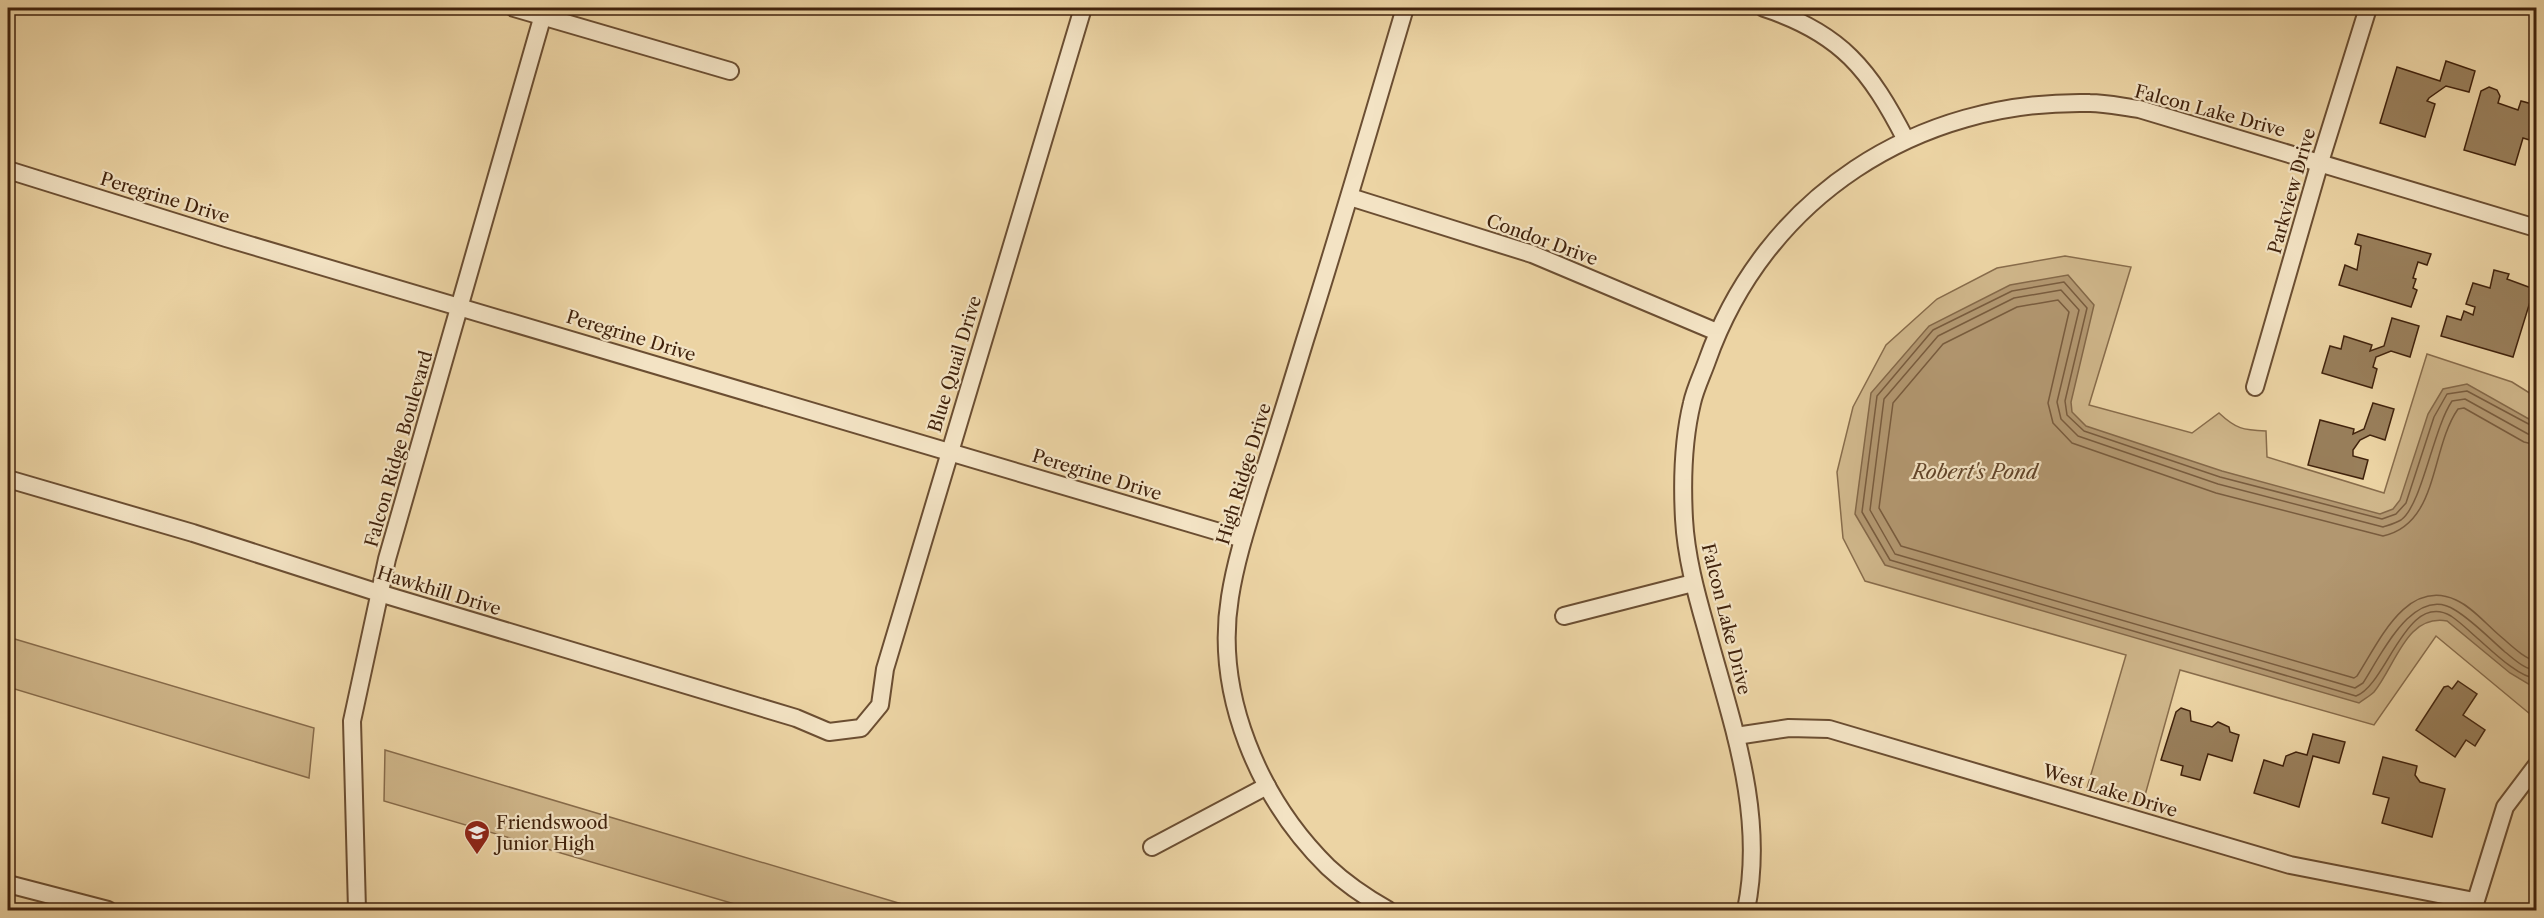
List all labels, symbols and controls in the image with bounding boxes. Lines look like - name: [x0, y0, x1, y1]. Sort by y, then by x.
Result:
- street label: Falcon Lake Drive: [2132, 80, 2288, 142]
- street label: Parkview Drive: [2264, 126, 2320, 256]
- street label: Peregrine Drive: [98, 168, 232, 228]
- street label: Condor Drive: [1483, 210, 1601, 270]
- street label: Blue Quail Drive: [924, 293, 986, 435]
- street label: Peregrine Drive: [564, 306, 698, 366]
- street label: Falcon Ridge Boulevard: [360, 348, 438, 550]
- street label: High Ridge Drive: [1212, 400, 1276, 548]
- street label: Peregrine Drive: [1030, 445, 1164, 505]
- water label: Robert's Pond: [1910, 460, 2040, 484]
- street label: Falcon Lake Drive: [1697, 541, 1755, 697]
- street label: Hawkhill Drive: [374, 562, 504, 620]
- street label: West Lake Drive: [2039, 760, 2180, 822]
- place label: Friendswood Junior High: [493, 812, 608, 855]
- school or university icon: Friendswood Junior High: [462, 818, 492, 856]

